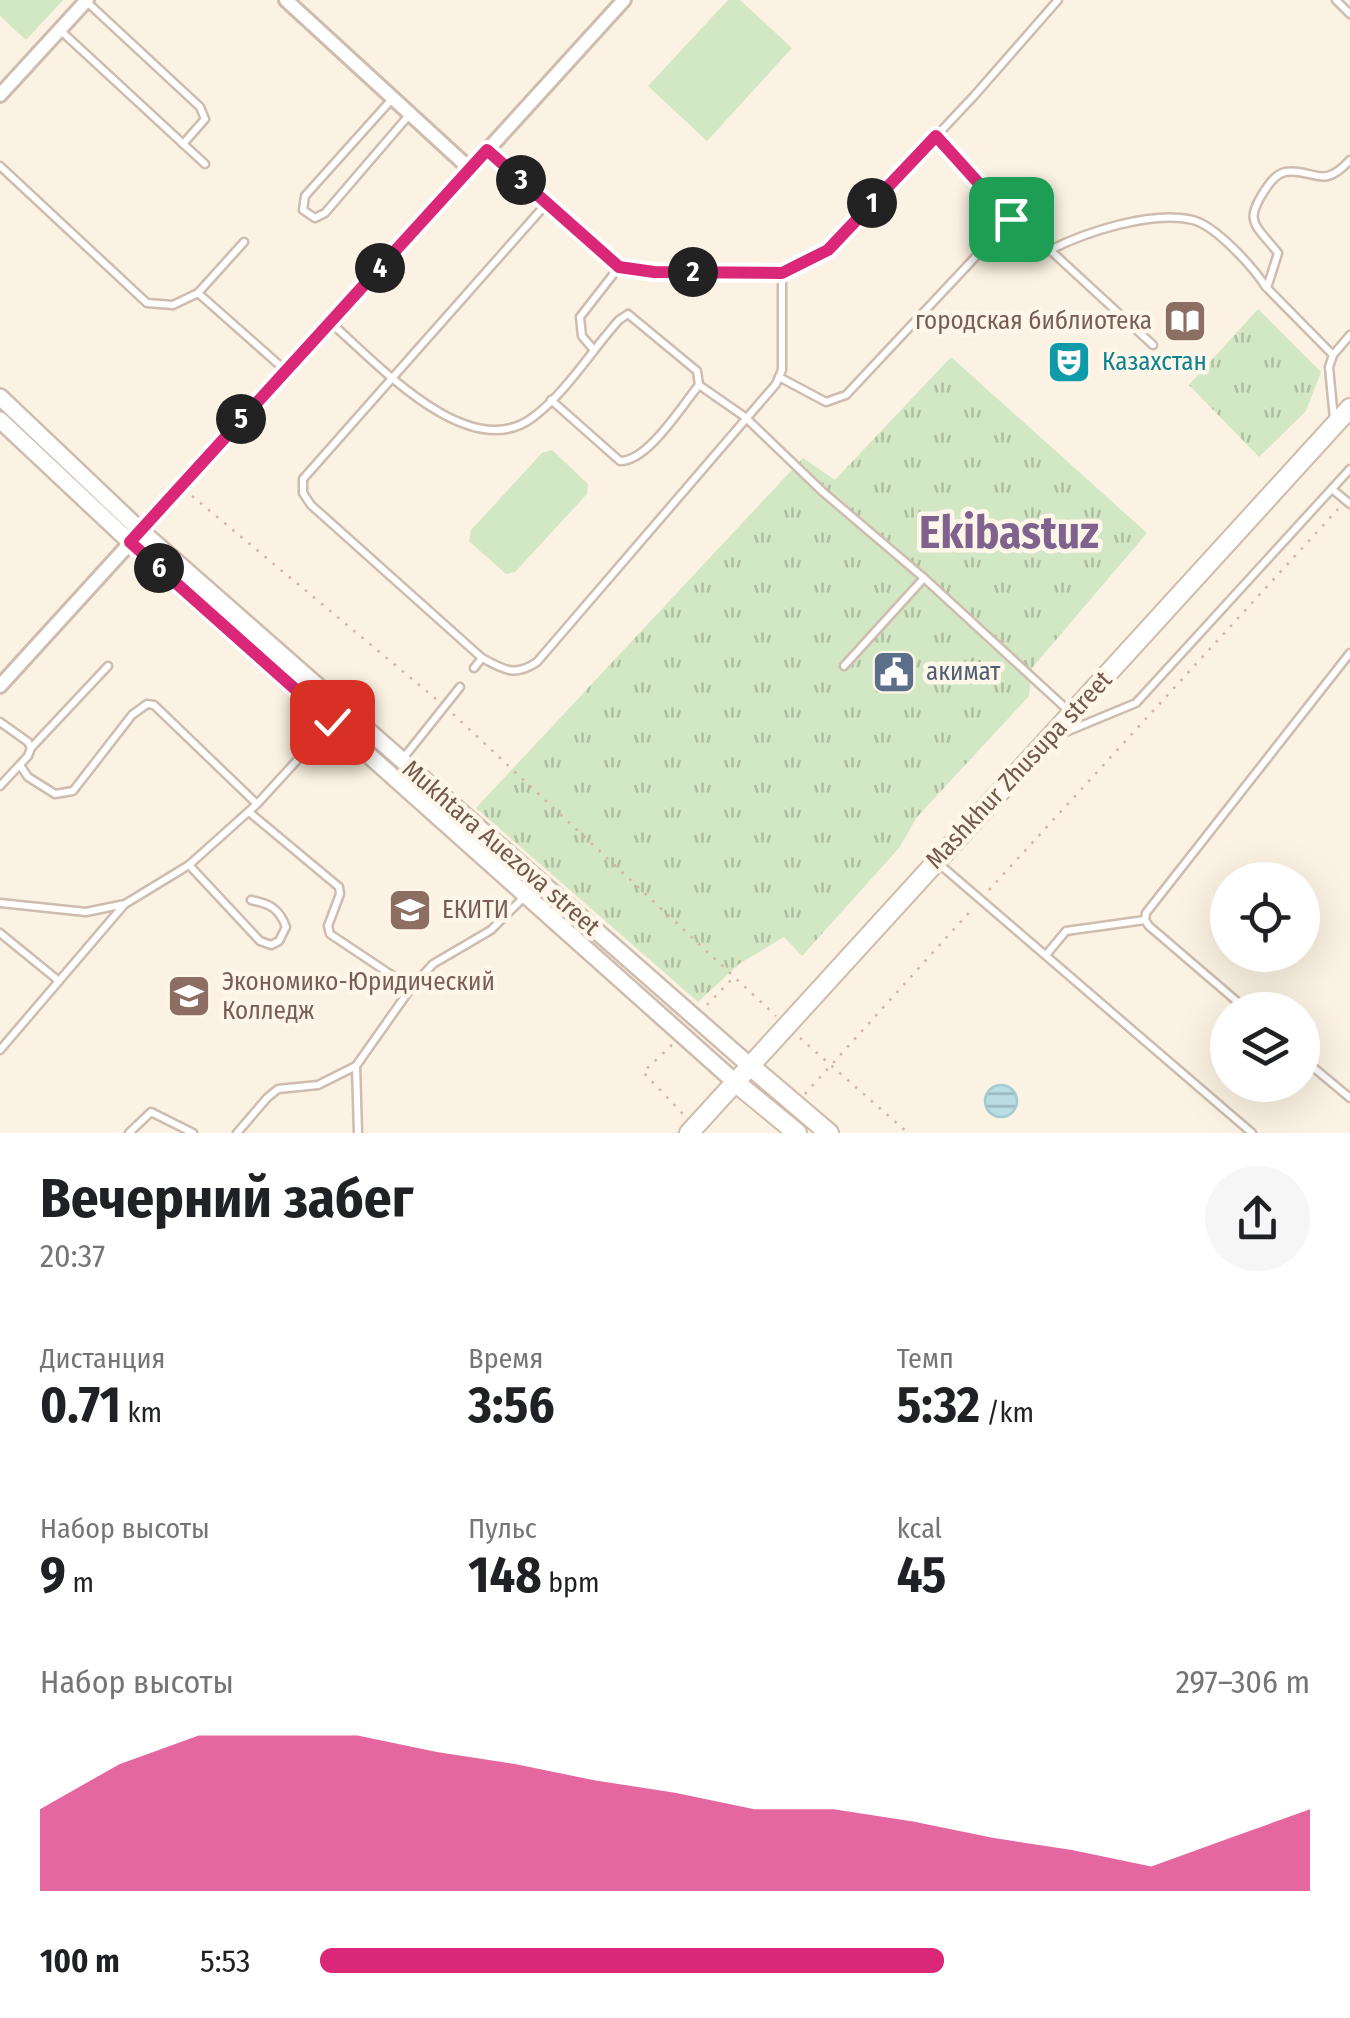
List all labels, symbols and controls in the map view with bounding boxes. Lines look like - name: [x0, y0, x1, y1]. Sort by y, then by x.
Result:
- pin: 3: [496, 155, 546, 205]
- text: 3: [514, 163, 528, 196]
- pin: [969, 177, 1054, 262]
- pin: 1: [847, 178, 897, 228]
- text: 1: [866, 186, 878, 219]
- icon: arrive: [984, 192, 1039, 247]
- pin: 4: [355, 243, 405, 293]
- pin: 2: [668, 247, 718, 297]
- text: 4: [373, 251, 387, 284]
- text: 2: [687, 255, 699, 288]
- library icon: городская библиотека: [1162, 298, 1208, 344]
- place label: городская библиотека: [915, 306, 1152, 336]
- theatre icon: Казахстан: [1046, 339, 1092, 385]
- place label: Казахстан: [1102, 347, 1207, 377]
- pin: 5: [216, 394, 266, 444]
- text: 5: [234, 402, 248, 435]
- district label: Ekibastuz: [919, 506, 1099, 560]
- pin: 6: [134, 543, 184, 593]
- text: 6: [152, 551, 166, 584]
- public building icon: акимат: [871, 649, 917, 695]
- place label: акимат: [926, 657, 1001, 687]
- street label: Mashkhur Zhusupa street: [920, 664, 1119, 875]
- pin: [290, 680, 375, 765]
- icon: check: [305, 695, 360, 750]
- street label: Mukhtara Auezova street: [396, 754, 606, 942]
- map controls: [1210, 862, 1320, 1102]
- button: locate: [1210, 862, 1320, 972]
- school or university icon: ЕКИТИ: [387, 887, 433, 933]
- place label: ЕКИТИ: [442, 895, 509, 925]
- place label: Экономико-Юридический Колледж: [222, 967, 495, 1026]
- school or university icon: Экономико-Юридический Колледж: [166, 973, 212, 1019]
- button: layers: [1210, 992, 1320, 1102]
- text: Вечерний забег: [40, 1166, 413, 1232]
- button: share: [1205, 1166, 1310, 1271]
- text: 20:37: [40, 1237, 105, 1275]
- text: Дистанция: [40, 1342, 165, 1375]
- text: Время: [468, 1342, 543, 1375]
- text: Темп: [897, 1342, 954, 1375]
- text: 0.71: [40, 1375, 121, 1435]
- text: 3:56: [468, 1375, 555, 1435]
- text: 5:32: [897, 1375, 980, 1435]
- text: km: [121, 1396, 162, 1429]
- text: /km: [980, 1396, 1034, 1429]
- text: Набор высоты: [40, 1512, 210, 1545]
- text: Пульс: [468, 1512, 537, 1545]
- text: kcal: [897, 1512, 942, 1545]
- text: 9: [40, 1545, 66, 1605]
- text: 148: [468, 1545, 542, 1605]
- text: 45: [897, 1545, 946, 1605]
- text: m: [66, 1566, 94, 1599]
- text: bpm: [542, 1566, 599, 1599]
- text: Набор высоты: [40, 1663, 234, 1701]
- text: 297–306 m: [1176, 1663, 1310, 1701]
- text: 100 m: [40, 1942, 120, 1980]
- text: 5:53: [200, 1942, 251, 1980]

